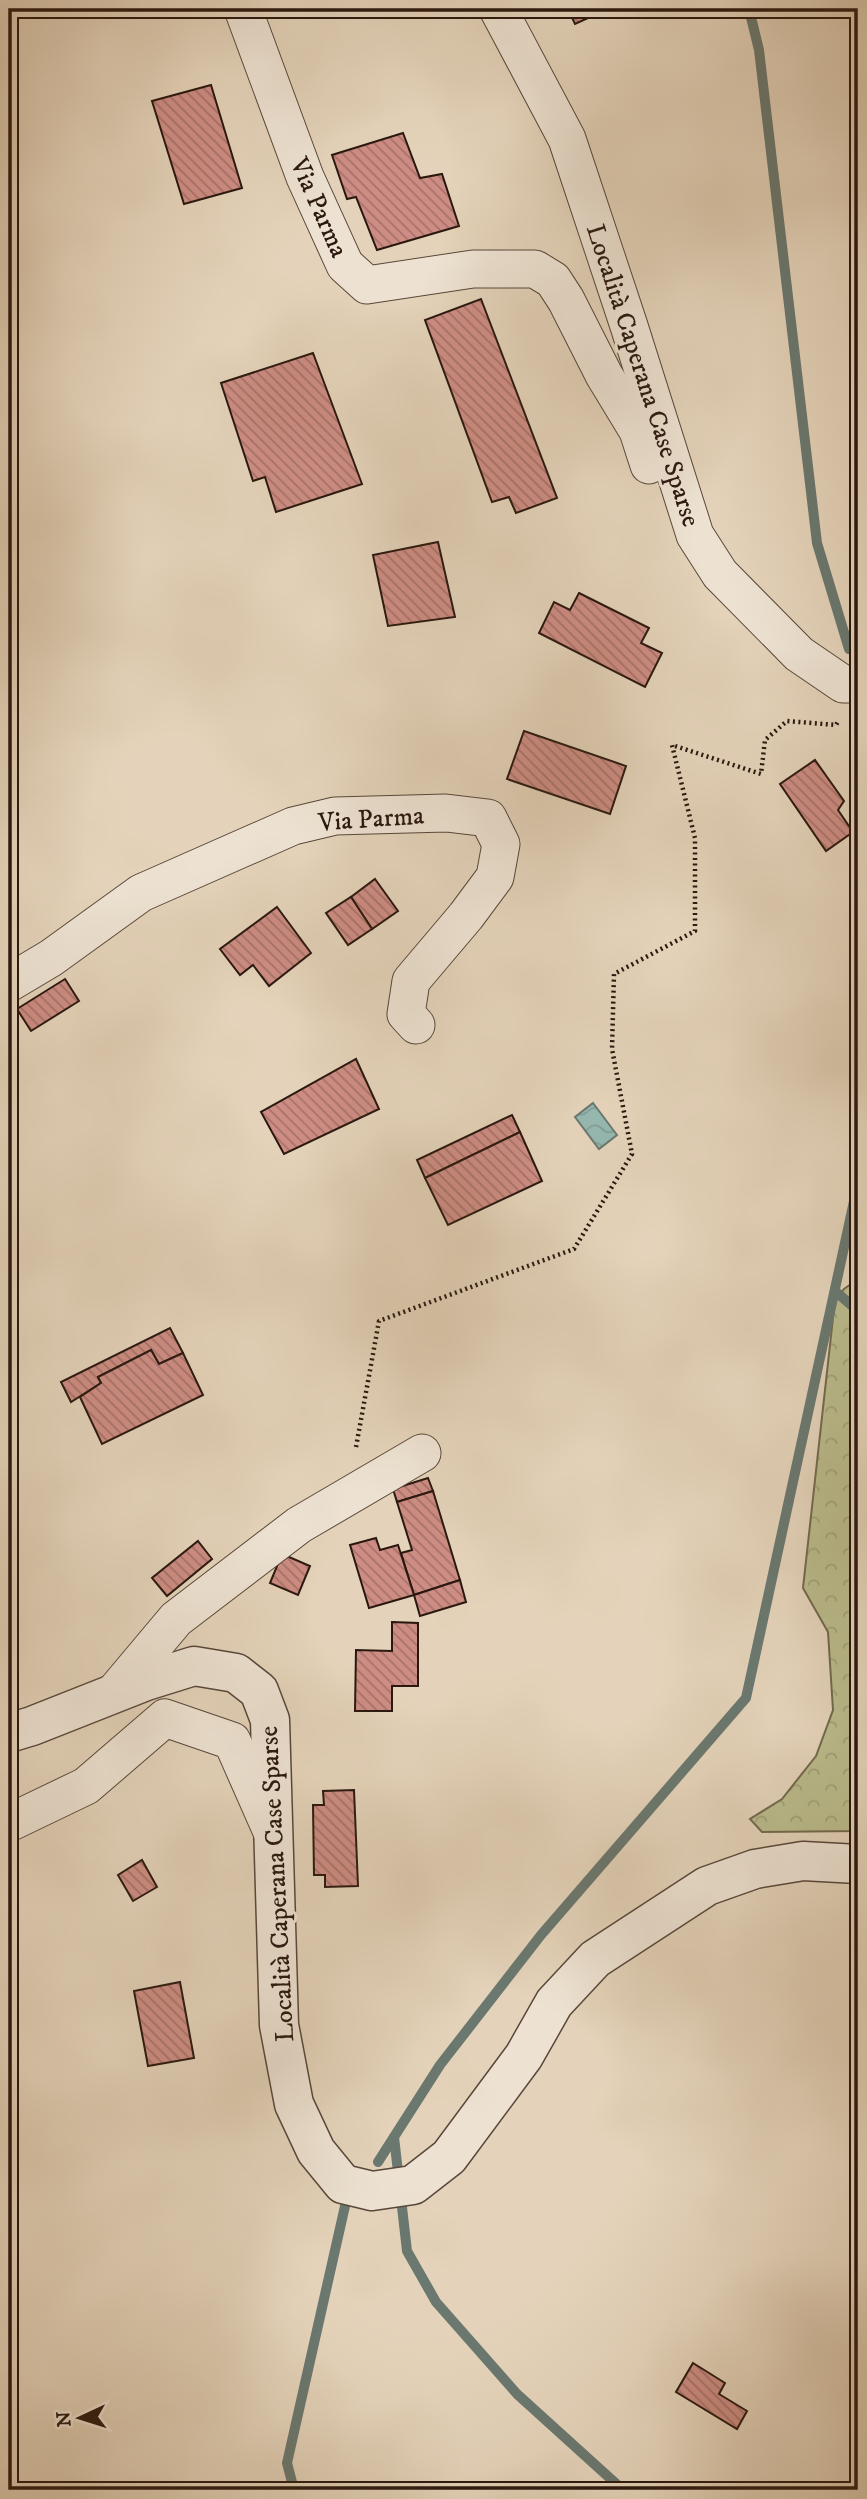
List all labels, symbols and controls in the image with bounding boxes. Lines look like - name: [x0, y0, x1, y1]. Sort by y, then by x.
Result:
- street label: Via Parma: [282, 152, 355, 263]
- street label: Località Caperana Case Sparse: [578, 220, 707, 531]
- street label: Via Parma: [316, 799, 425, 840]
- street label: Località Caperana Case Sparse: [253, 1725, 302, 2043]
- north arrow: [46, 2384, 116, 2454]
- text: N: [52, 2410, 77, 2428]

